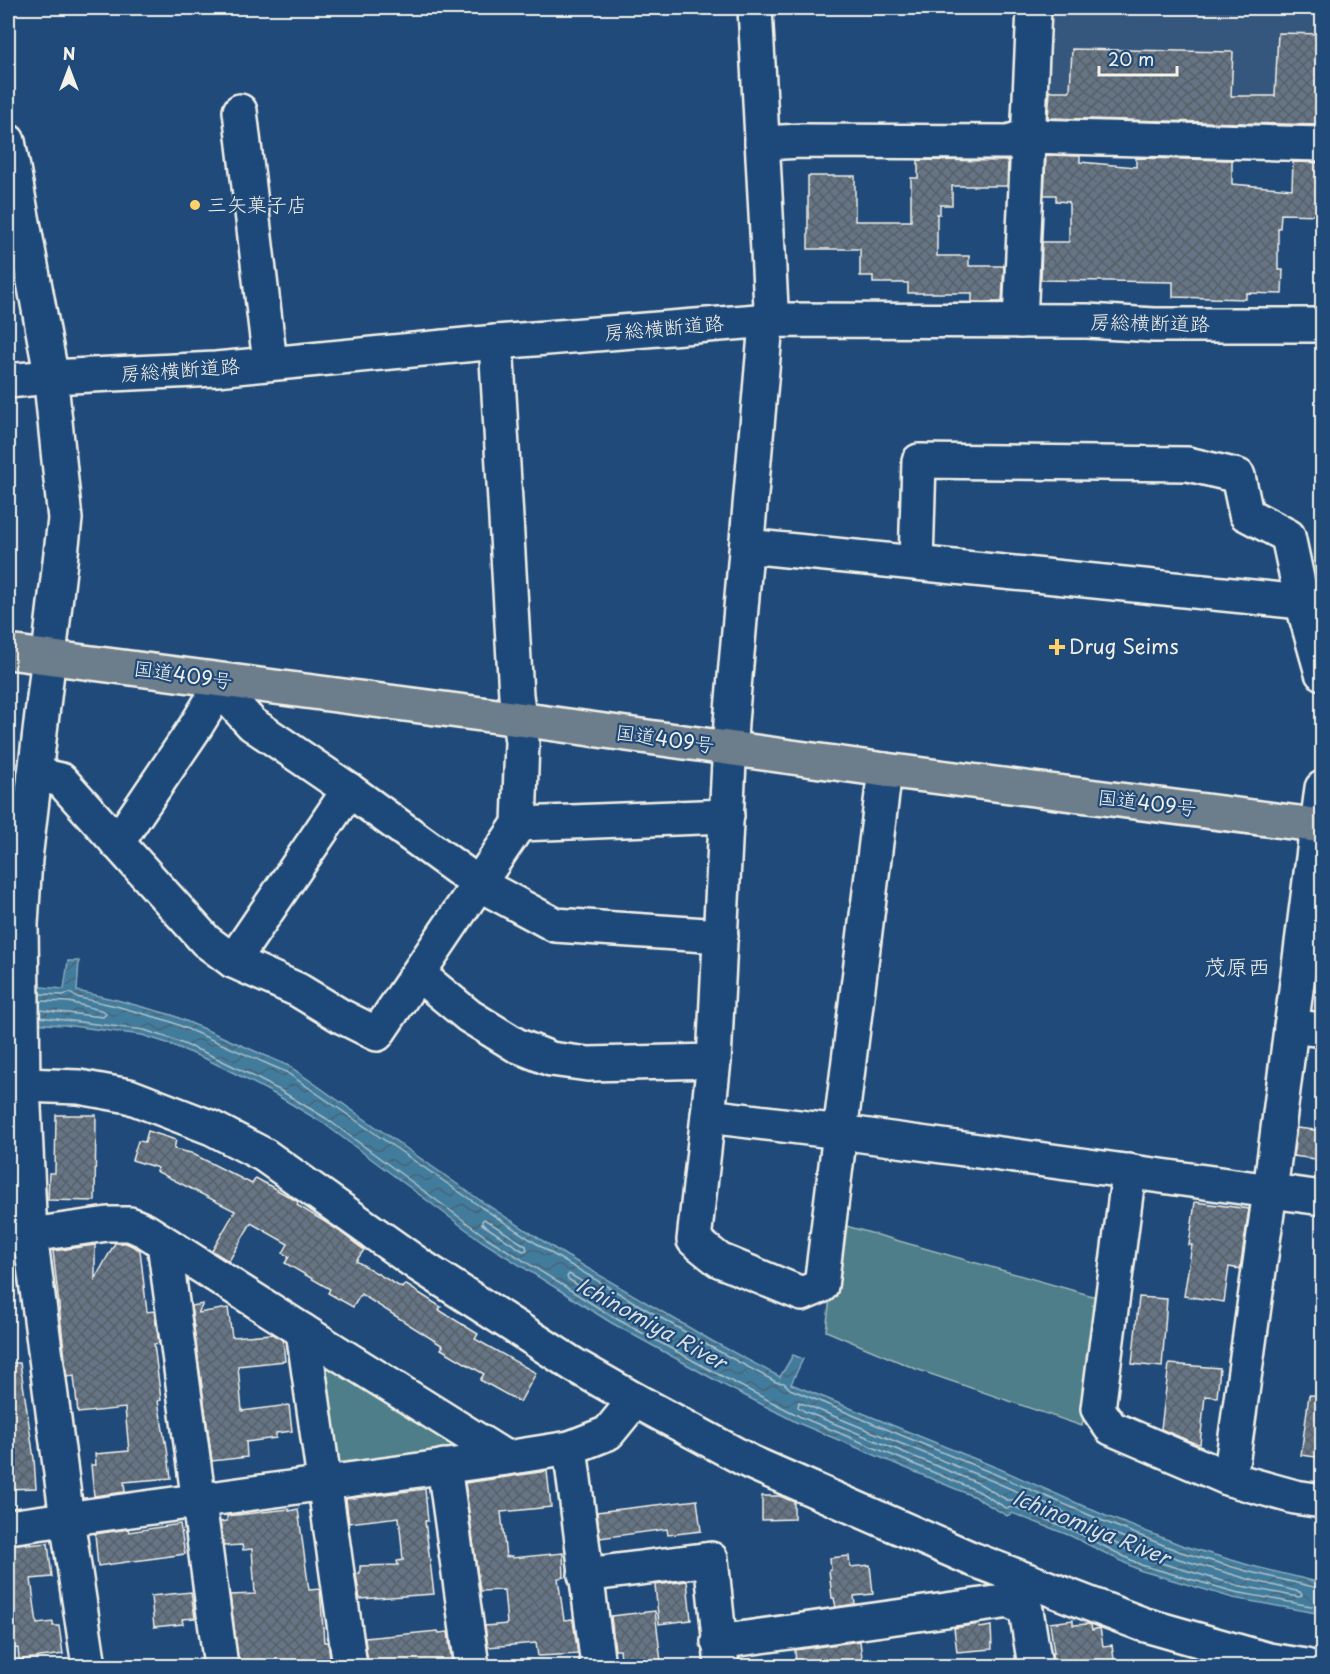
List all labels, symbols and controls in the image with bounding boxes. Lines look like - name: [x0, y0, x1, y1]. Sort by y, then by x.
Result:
- north arrow: [39, 39, 99, 99]
- scale bar: [1099, 39, 1177, 77]
- text: N: [63, 41, 75, 65]
- text: 20 m: [1108, 45, 1154, 72]
- place label: 三矢菓子店: [207, 189, 307, 219]
- marker: 三矢菓子店: [188, 198, 202, 212]
- street label: 房総横断道路: [1090, 306, 1210, 338]
- street label: 房総横断道路: [603, 307, 725, 347]
- street label: 房総横断道路: [119, 350, 241, 388]
- place label: Drug Seims: [1069, 631, 1179, 661]
- marker: Drug Seims: [1050, 640, 1064, 654]
- street label: 国道409号: [132, 652, 235, 696]
- street label: 国道409号: [614, 716, 717, 760]
- street label: 国道409号: [1096, 781, 1198, 823]
- district label: 茂原西: [1204, 949, 1270, 982]
- water label: Ichinomiya River: [571, 1268, 735, 1378]
- water label: Ichinomiya River: [1008, 1480, 1177, 1573]

